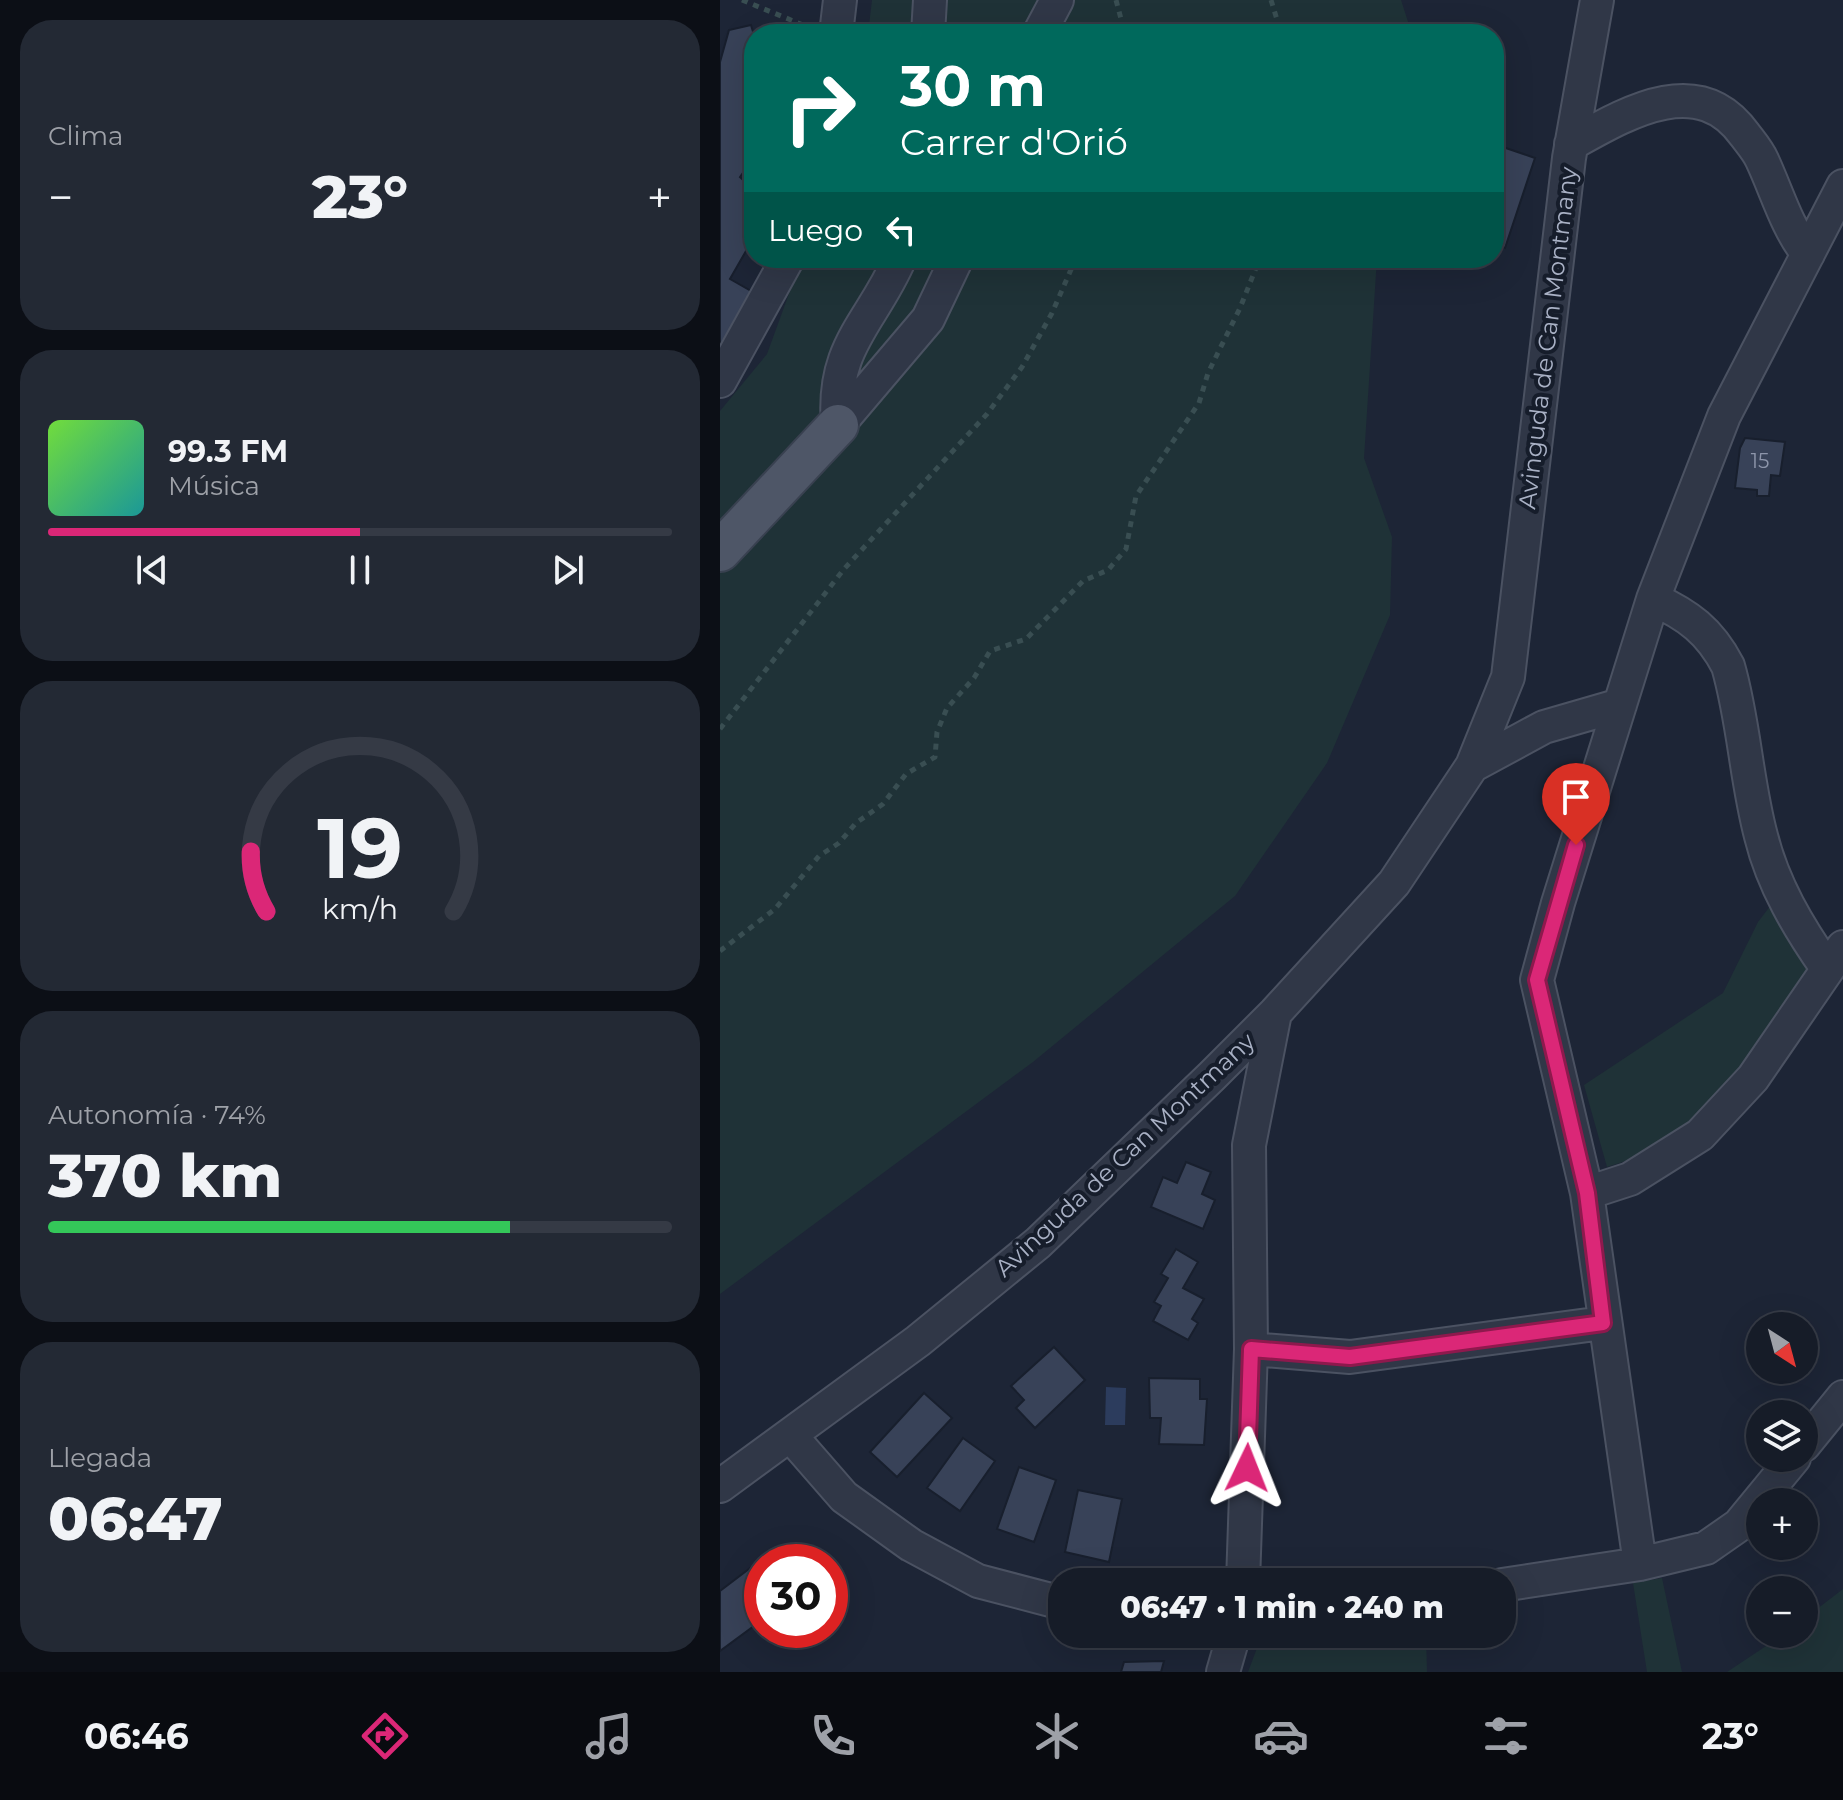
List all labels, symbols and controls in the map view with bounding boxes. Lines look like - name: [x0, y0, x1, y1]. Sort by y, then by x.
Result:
- text: 30 m: [900, 52, 1046, 120]
- icon: right: [768, 56, 872, 160]
- text: Clima: [48, 120, 123, 152]
- text: Carrer d'Orió: [900, 120, 1128, 164]
- text: 23°: [312, 160, 408, 233]
- street label: Avinguda de Can Montmany: [1512, 165, 1583, 511]
- text: −: [48, 170, 73, 224]
- text: +: [647, 170, 672, 224]
- icon: left: [879, 208, 923, 252]
- text: Luego: [768, 212, 863, 249]
- text: 99.3 FM: [168, 433, 288, 470]
- house number: 15: [1751, 449, 1769, 473]
- text: Música: [168, 470, 260, 502]
- icon: previous: [130, 548, 174, 592]
- icon: pause: [338, 548, 382, 592]
- icon: next: [546, 548, 590, 592]
- pin: [1542, 763, 1610, 845]
- icon: arrive: [1554, 775, 1598, 819]
- text: 19: [317, 797, 403, 899]
- text: km/h: [322, 891, 398, 926]
- street label: Avinguda de Can Montmany: [989, 1027, 1261, 1283]
- text: Autonomía · 74%: [48, 1099, 266, 1131]
- text: 370 km: [48, 1139, 282, 1212]
- north arrow: [1746, 1312, 1818, 1384]
- map controls: [1746, 1312, 1818, 1648]
- button: layers: [1746, 1400, 1818, 1472]
- position arrow: [1205, 1426, 1289, 1510]
- text: Llegada: [48, 1442, 152, 1474]
- text: 06:47: [48, 1482, 223, 1555]
- button: +: [1746, 1488, 1818, 1560]
- speed limit sign: 30: [744, 1544, 848, 1648]
- button: −: [1746, 1576, 1818, 1648]
- text: 06:47 · 1 min · 240 m: [1120, 1589, 1444, 1626]
- icon: directions: [357, 1708, 413, 1764]
- icon: music: [581, 1708, 637, 1764]
- icon: phone: [805, 1708, 861, 1764]
- icon: climate: [1029, 1708, 1085, 1764]
- icon: car: [1253, 1708, 1309, 1764]
- icon: filters: [1478, 1708, 1534, 1764]
- text: 06:46: [84, 1714, 189, 1758]
- text: 23°: [1702, 1714, 1759, 1758]

